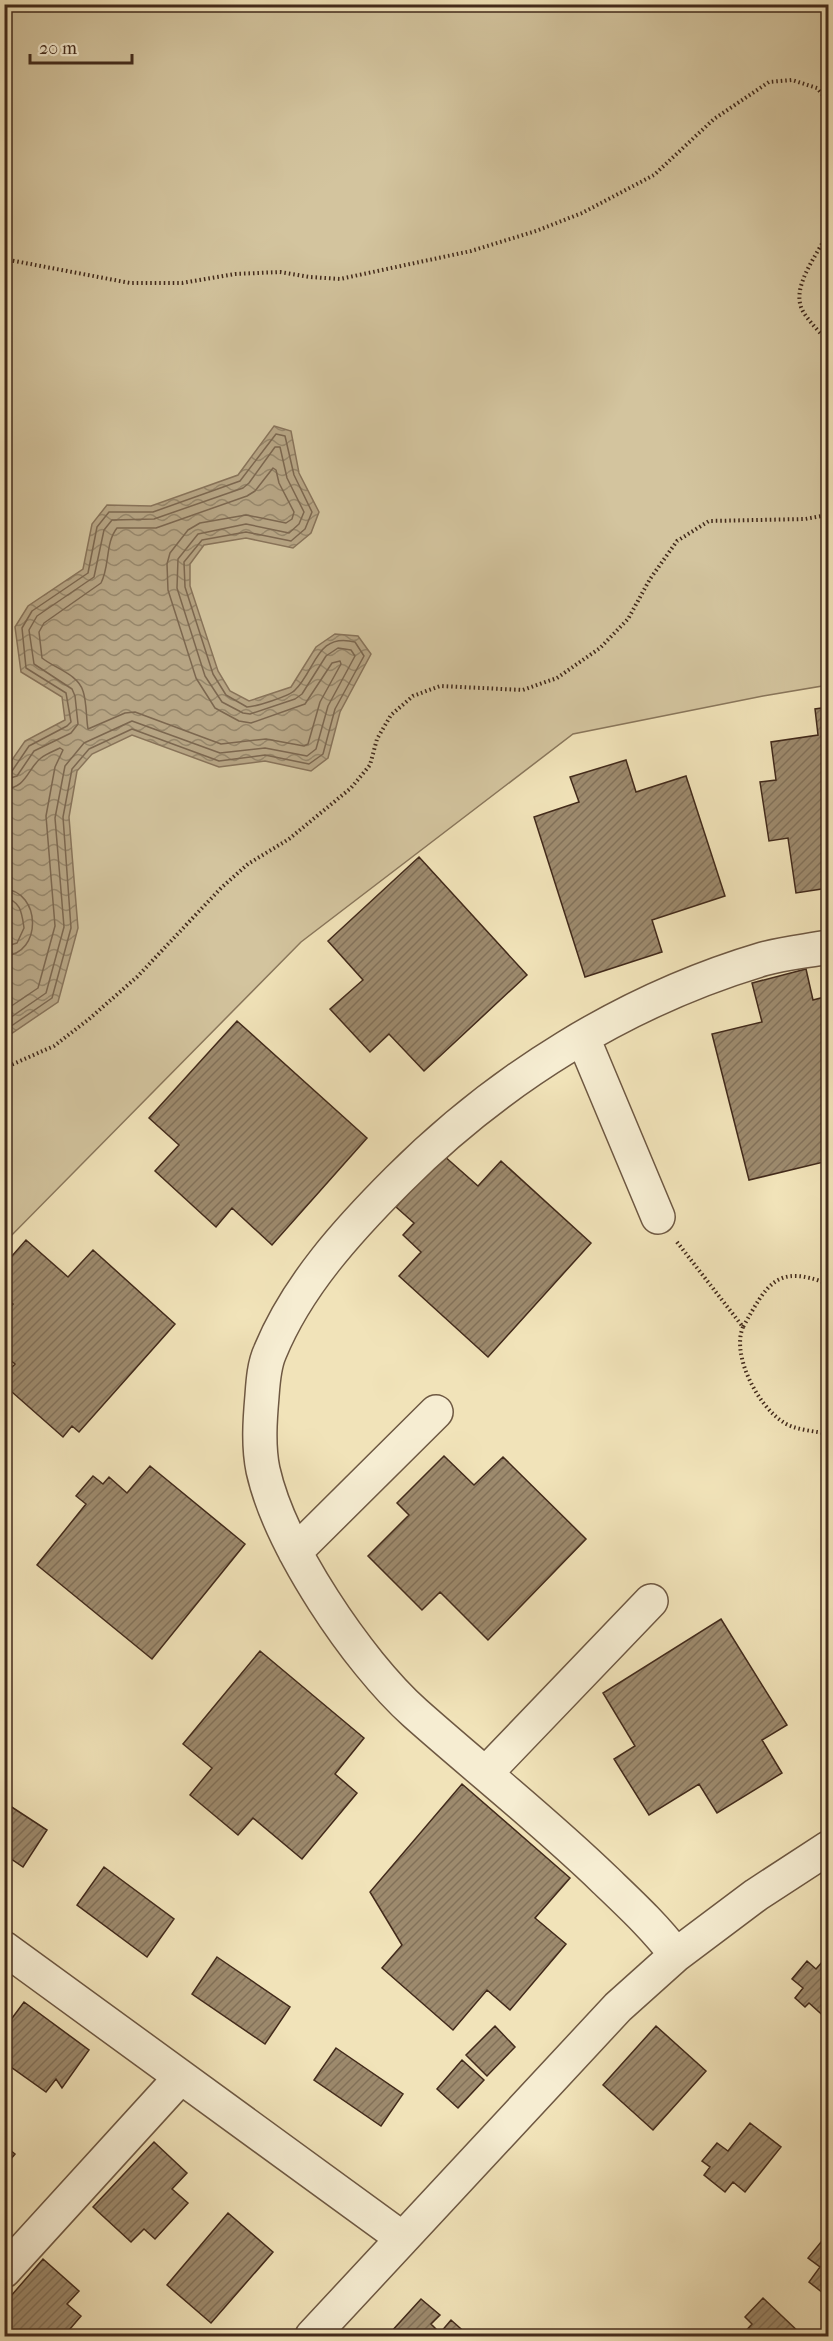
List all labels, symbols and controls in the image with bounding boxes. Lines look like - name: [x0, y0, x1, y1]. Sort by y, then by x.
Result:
- scale bar: [30, 27, 132, 65]
- text: 20 m: [39, 38, 77, 59]

